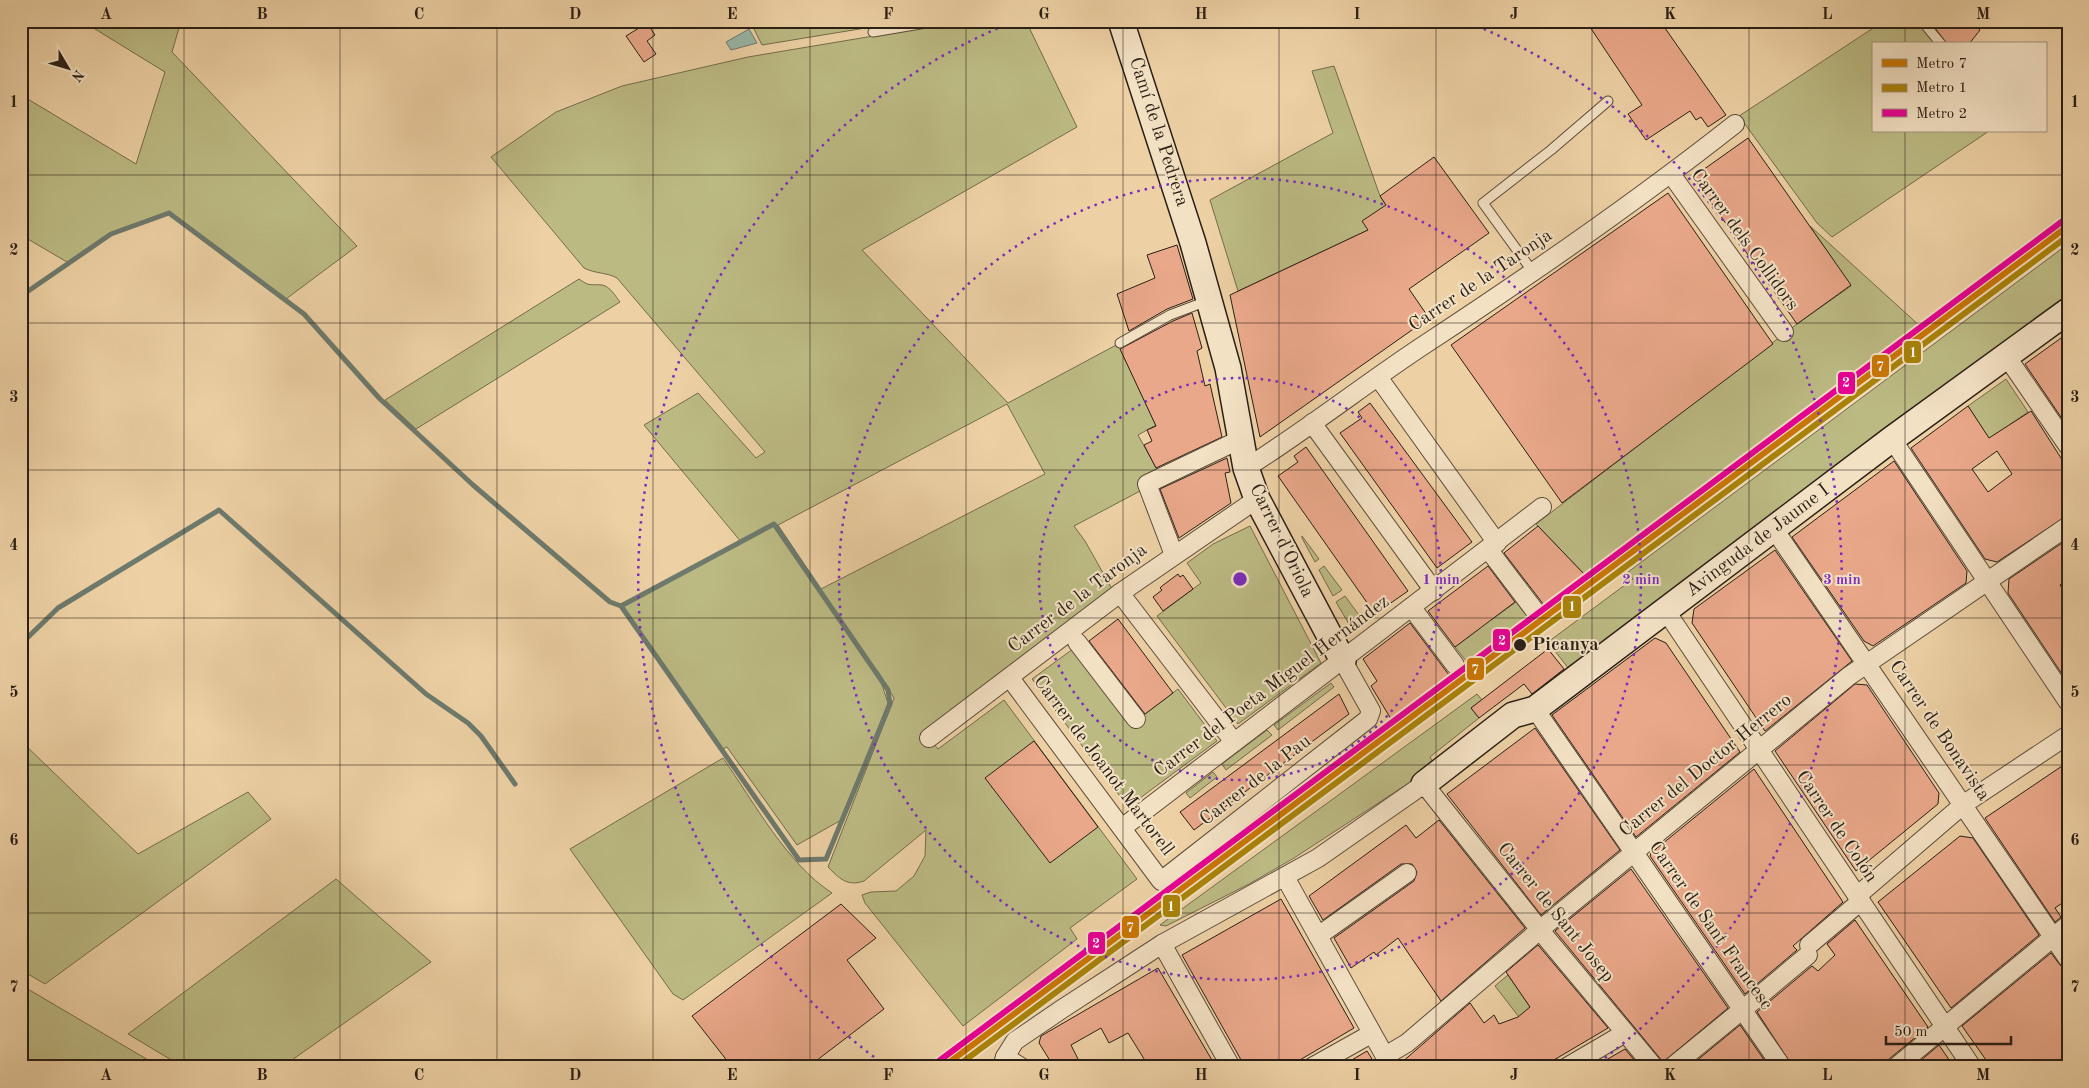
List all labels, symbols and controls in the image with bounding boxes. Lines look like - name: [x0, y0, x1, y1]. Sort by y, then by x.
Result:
- text: A: [100, 7, 112, 23]
- text: B: [256, 7, 268, 23]
- text: C: [414, 7, 424, 23]
- text: D: [569, 7, 581, 23]
- text: E: [726, 7, 738, 23]
- text: F: [883, 7, 894, 23]
- text: G: [1038, 7, 1050, 23]
- text: H: [1194, 7, 1208, 23]
- text: I: [1353, 7, 1361, 23]
- text: J: [1510, 7, 1519, 23]
- text: K: [1664, 7, 1676, 23]
- text: L: [1822, 7, 1833, 23]
- text: M: [1976, 7, 1990, 23]
- north arrow: [42, 42, 92, 92]
- legend: [1872, 42, 2046, 132]
- street label: Camí de la Pedrera: [1125, 55, 1191, 210]
- text: Metro 7: [1916, 57, 1967, 72]
- text: N: [68, 67, 86, 84]
- text: Metro 1: [1916, 81, 1967, 96]
- text: 1: [9, 95, 19, 111]
- text: 1: [2070, 95, 2080, 111]
- text: Metro 2: [1916, 107, 1967, 122]
- street label: Carrer dels Collidors: [1686, 166, 1802, 314]
- street label: Carrer de la Taronja: [1406, 226, 1557, 336]
- text: 2: [9, 243, 19, 259]
- text: 2: [2070, 243, 2080, 259]
- line badge: 1: [1903, 340, 1922, 364]
- text: 1: [1909, 346, 1917, 360]
- line badge: 7: [1871, 354, 1890, 378]
- text: 7: [1876, 360, 1884, 374]
- line badge: 2: [1837, 371, 1856, 395]
- text: 2: [1842, 376, 1850, 390]
- text: 3: [9, 390, 19, 406]
- text: 3: [2070, 390, 2080, 406]
- street label: Carrer d'Oriola: [1245, 481, 1317, 602]
- street label: Avinguda de Jaume I: [1683, 481, 1833, 601]
- text: 4: [9, 538, 19, 554]
- text: 4: [2070, 538, 2080, 554]
- street label: Carrer de la Taronja: [1005, 540, 1151, 657]
- centre of rings: [1231, 570, 1249, 588]
- text: 1 min: [1422, 573, 1460, 588]
- text: 2 min: [1622, 573, 1660, 588]
- text: 3 min: [1823, 573, 1861, 588]
- street label: Carrer del Poeta Miguel Hernández: [1151, 592, 1393, 782]
- line badge: 1: [1562, 595, 1582, 619]
- text: 1: [1568, 600, 1576, 614]
- line badge: 2: [1492, 628, 1511, 652]
- text: 2: [1498, 634, 1506, 648]
- place label: Picanya: [1532, 636, 1599, 655]
- marker: Picanya: [1512, 637, 1528, 653]
- line badge: 7: [1466, 657, 1485, 681]
- street label: Carrer de Bonavista: [1885, 657, 1993, 805]
- text: 7: [1471, 663, 1479, 677]
- street label: Carrer de Joanot Martorell: [1029, 672, 1177, 860]
- text: 5: [9, 685, 19, 701]
- text: 5: [2070, 685, 2080, 701]
- street label: Carrer del Doctor Herrero: [1616, 691, 1796, 841]
- street label: Carrer de la Pau: [1197, 732, 1315, 830]
- street label: Carrer de Colón: [1792, 768, 1880, 886]
- text: 6: [9, 833, 19, 849]
- text: 6: [2070, 833, 2080, 849]
- street label: Carrer de Sant Francesc: [1645, 838, 1775, 1014]
- street label: Carrer de Sant Josep: [1493, 840, 1617, 986]
- line badge: 1: [1162, 894, 1181, 918]
- text: 1: [1167, 900, 1175, 914]
- line badge: 7: [1121, 915, 1140, 939]
- text: 7: [1126, 921, 1134, 935]
- line badge: 2: [1087, 931, 1106, 955]
- text: 2: [1092, 937, 1100, 951]
- text: 7: [9, 980, 19, 996]
- text: 7: [2070, 980, 2080, 996]
- scale bar: [1886, 1013, 2012, 1045]
- text: 50 m: [1894, 1025, 1928, 1040]
- text: A: [100, 1068, 112, 1084]
- text: B: [256, 1068, 268, 1084]
- text: C: [414, 1068, 424, 1084]
- text: D: [569, 1068, 581, 1084]
- text: E: [726, 1068, 738, 1084]
- text: F: [883, 1068, 894, 1084]
- text: G: [1038, 1068, 1050, 1084]
- text: H: [1194, 1068, 1208, 1084]
- text: I: [1353, 1068, 1361, 1084]
- text: J: [1510, 1068, 1519, 1084]
- text: K: [1664, 1068, 1676, 1084]
- text: L: [1822, 1068, 1833, 1084]
- text: M: [1976, 1068, 1990, 1084]

